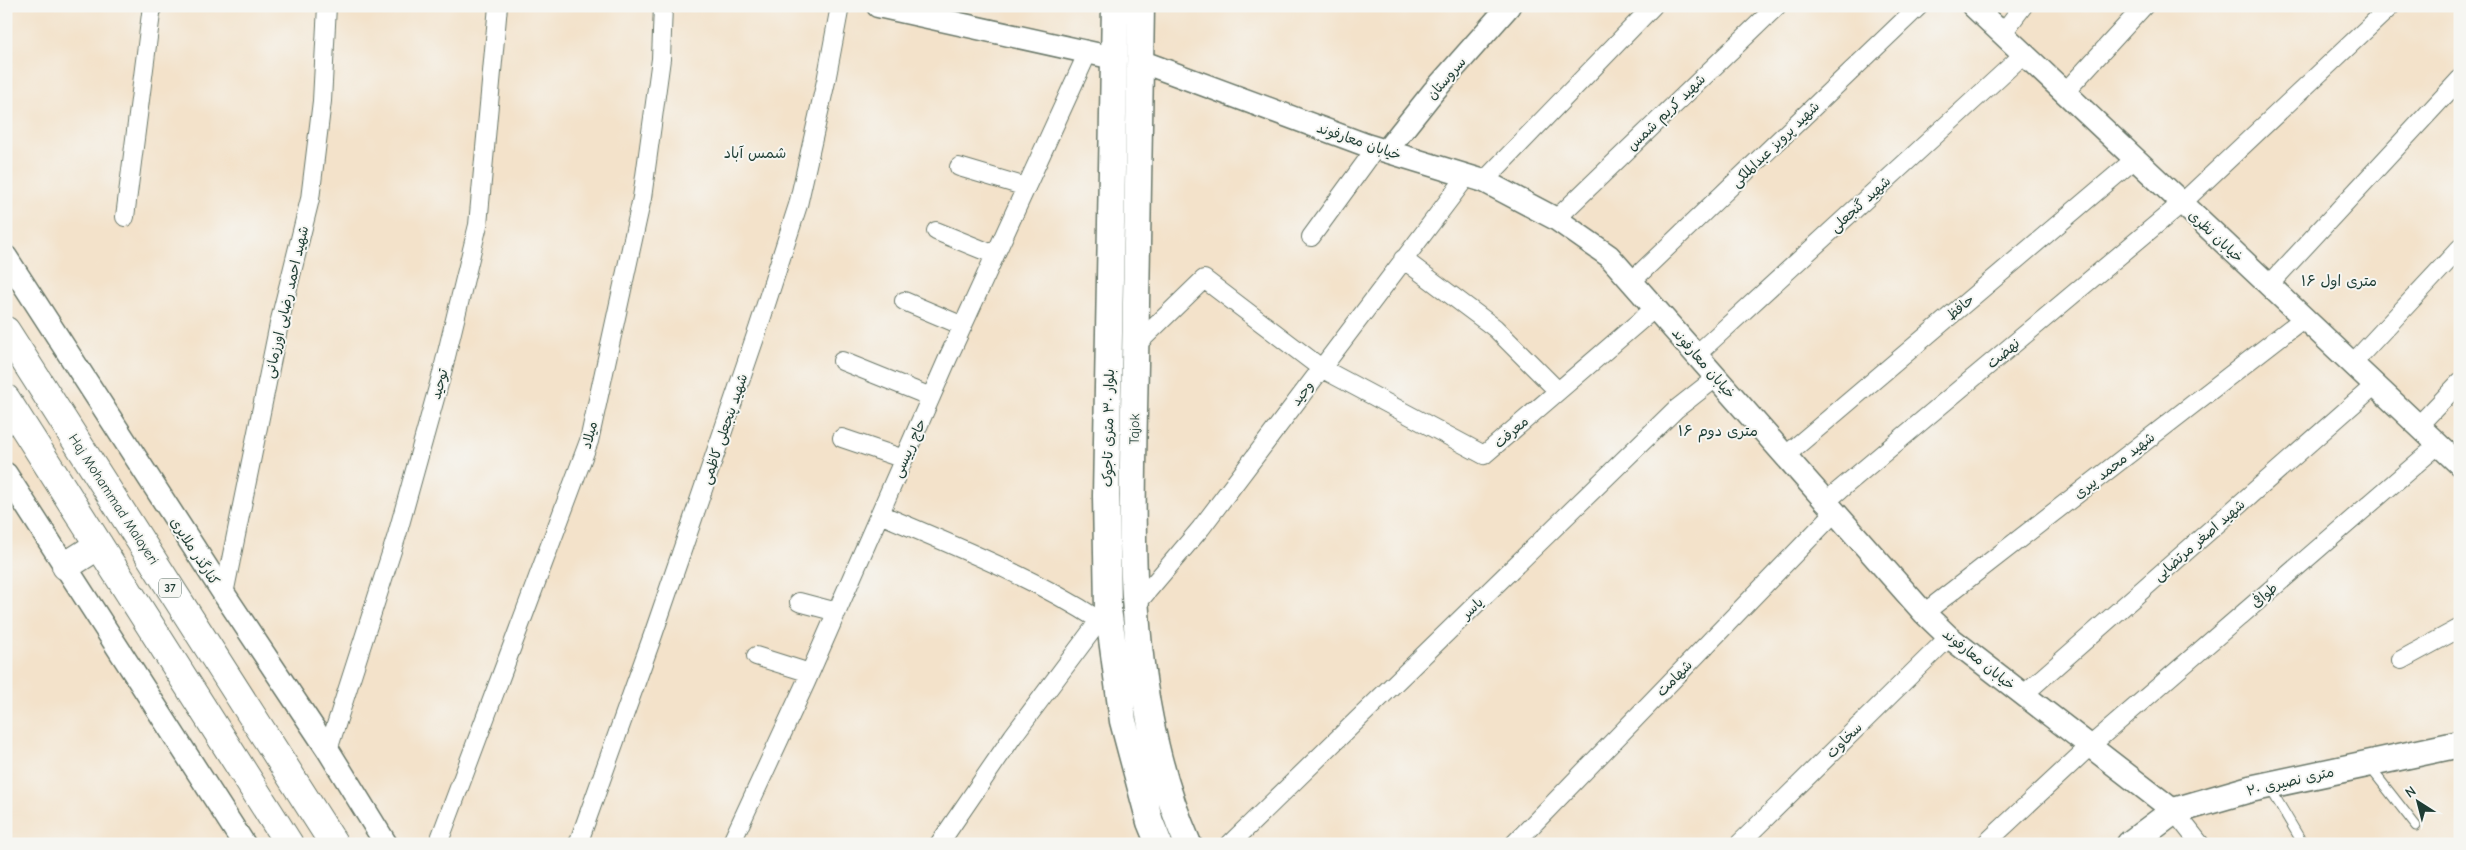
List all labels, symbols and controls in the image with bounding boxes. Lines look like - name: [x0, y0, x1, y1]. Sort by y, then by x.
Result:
- street label: سروستان: [1423, 53, 1470, 103]
- street label: شهید کریم شمس: [1623, 71, 1711, 156]
- street label: شهید پرویز عبدالملکی: [1728, 98, 1824, 191]
- street label: خیابان معارفوند: [1314, 119, 1403, 165]
- district label: شمس آباد: [724, 144, 786, 162]
- street label: شهید گنجعلی: [1826, 173, 1894, 236]
- street label: خیابان نظری: [2185, 207, 2247, 266]
- street label: شهید احمد رضایی اورزمانی: [261, 224, 312, 380]
- district label: ۱۶ متری اول: [2301, 272, 2377, 290]
- street label: حافظ: [1943, 291, 1978, 324]
- street label: خیابان معارفوند: [1668, 324, 1739, 403]
- street label: نهضت: [1983, 335, 2023, 372]
- street label: توحید: [427, 366, 452, 401]
- street label: بلوار ۳۰ متری تاجوک: [1099, 369, 1118, 487]
- street label: شهید پنجعلی کاظمی: [698, 372, 752, 487]
- street label: وحید: [1288, 377, 1317, 409]
- street label: Tajok: [1126, 413, 1143, 445]
- street label: معرفت: [1491, 413, 1532, 452]
- street label: حاج رییسی: [889, 416, 931, 481]
- street label: میلاد: [578, 419, 601, 451]
- district label: ۱۶ متری دوم: [1678, 422, 1758, 443]
- street label: شهید محمد پیری: [2070, 429, 2159, 503]
- street label: Haj Mohammad Malayeri: [65, 431, 162, 568]
- street label: شهید اصغر مرتضایی: [2150, 496, 2249, 585]
- street label: کنارگذر ملایری: [166, 514, 223, 588]
- road number: 37: [159, 578, 181, 598]
- street label: طوافی: [2247, 579, 2281, 611]
- street label: یاسر: [1457, 594, 1487, 624]
- street label: خیابان معارفوند: [1938, 625, 2018, 695]
- street label: شهامت: [1653, 657, 1696, 700]
- street label: سخاوت: [1823, 719, 1866, 762]
- street label: ۲۰ متری نصیری: [2245, 763, 2336, 800]
- north arrow: [2394, 778, 2444, 828]
- text: N: [2402, 782, 2419, 801]

